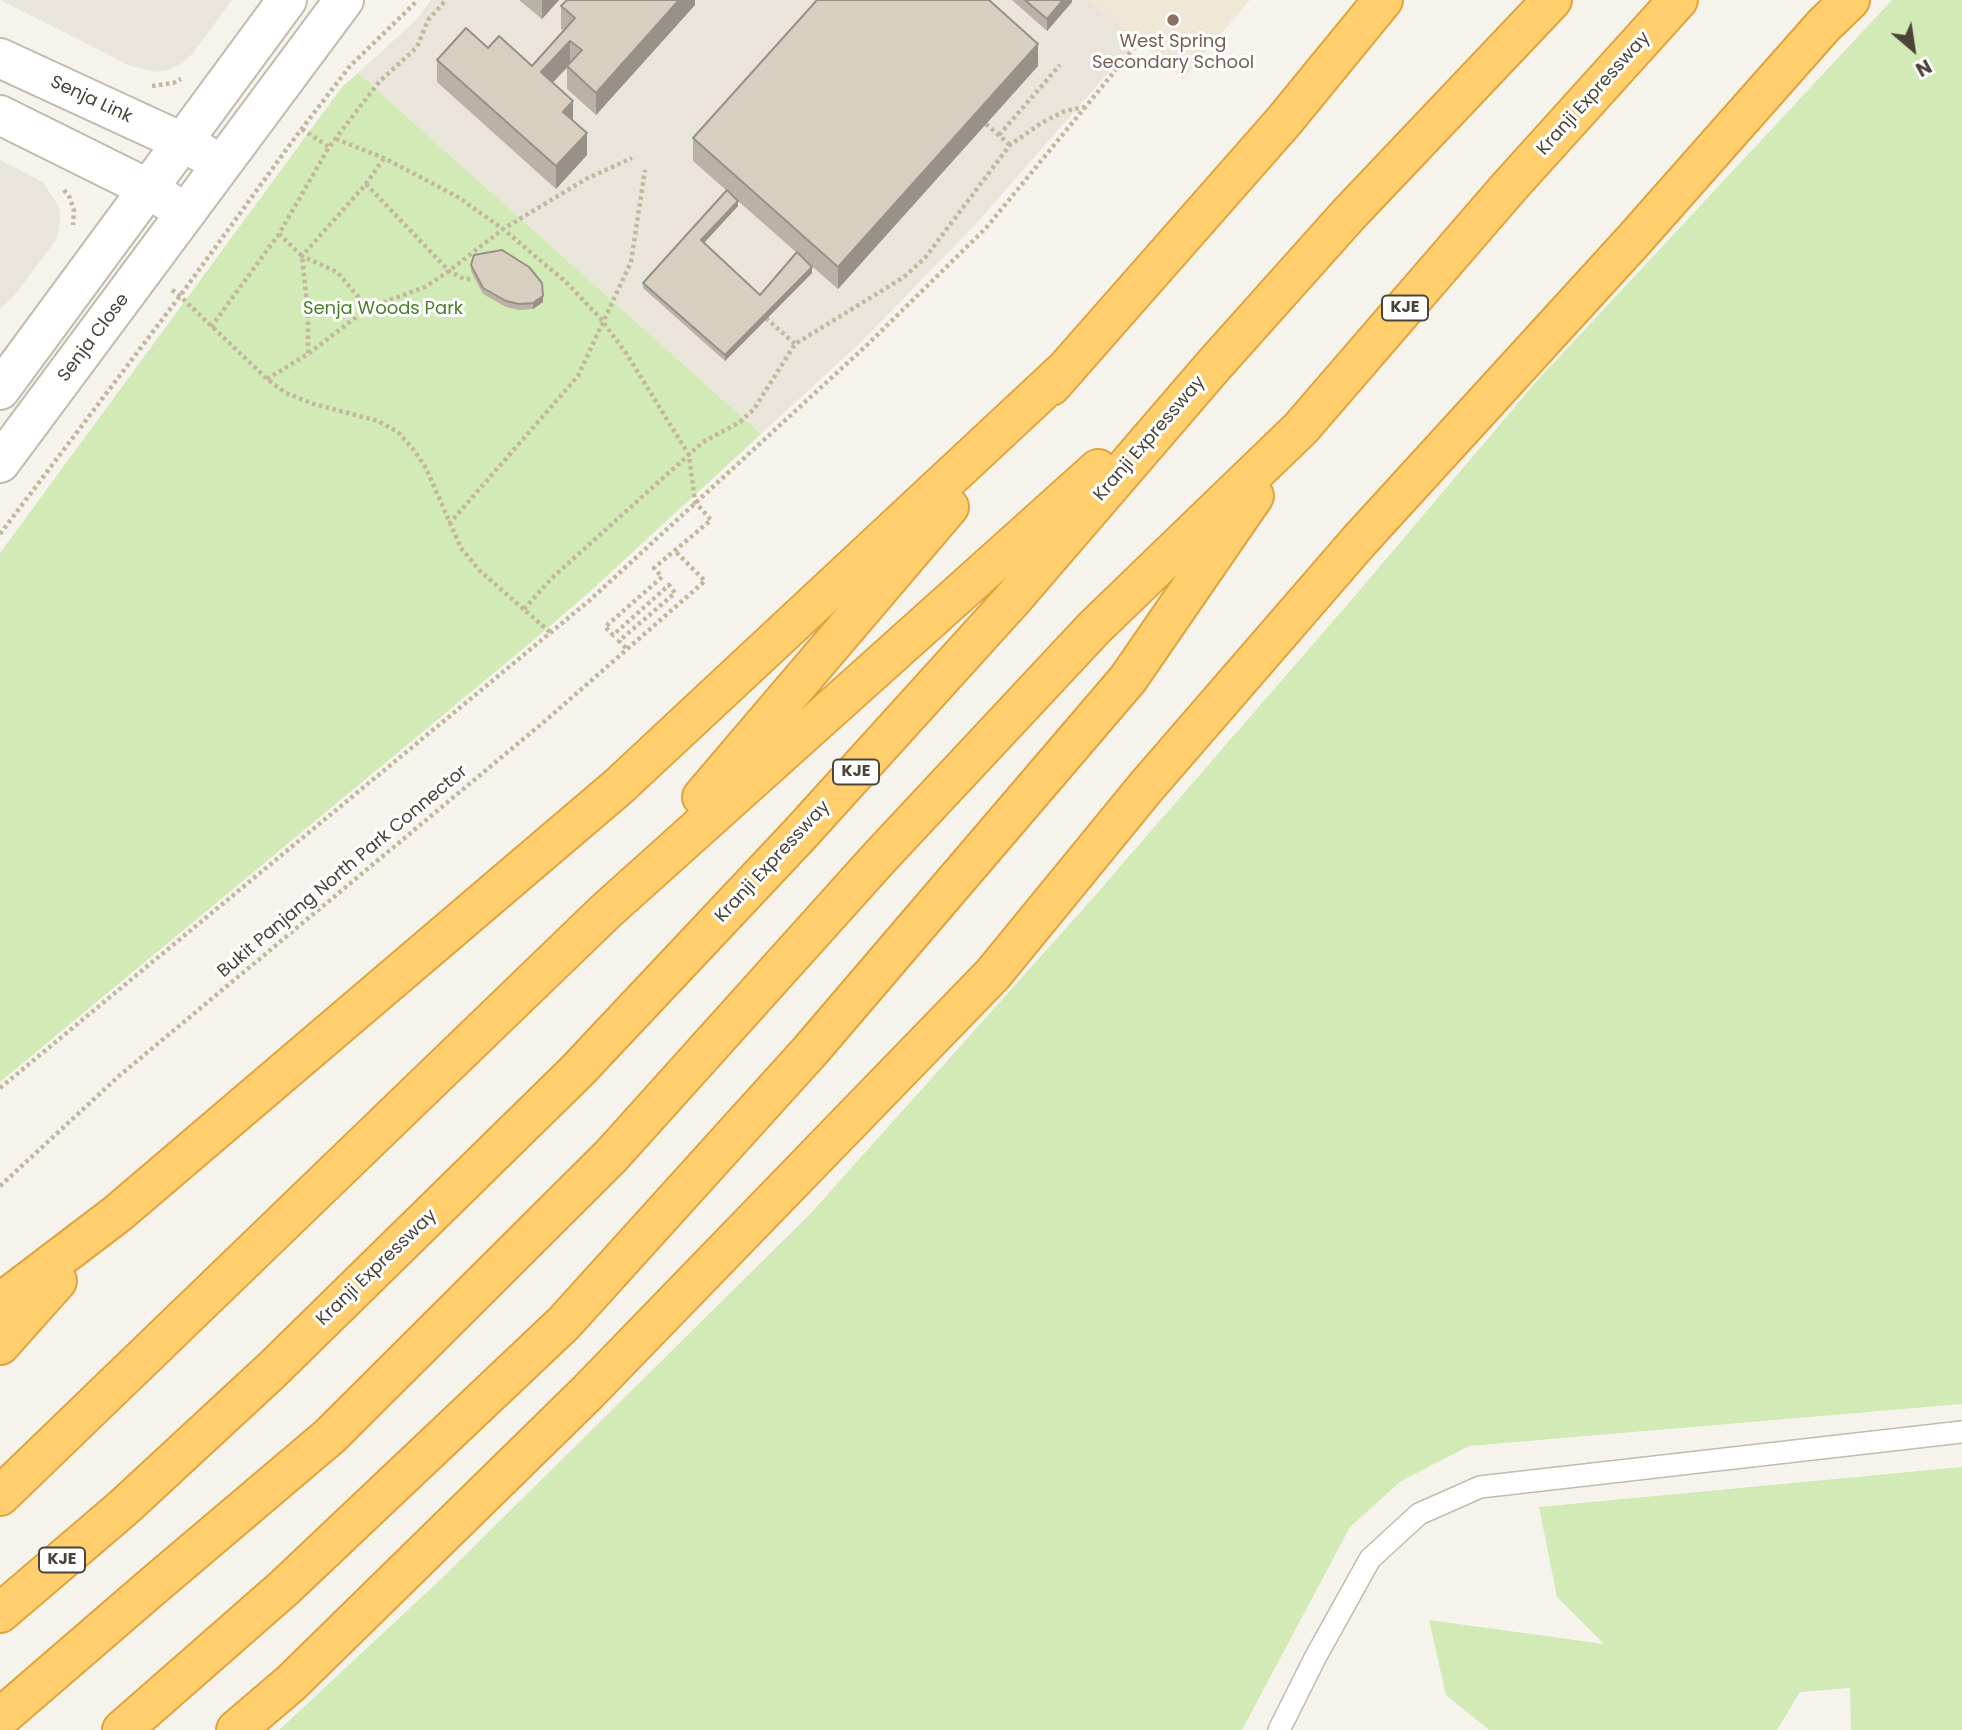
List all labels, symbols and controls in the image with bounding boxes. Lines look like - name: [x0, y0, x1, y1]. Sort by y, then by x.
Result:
- marker: West Spring Secondary School: [1165, 12, 1181, 28]
- north arrow: [1878, 14, 1948, 84]
- street label: Kranji Expressway: [1533, 28, 1655, 160]
- place label: West Spring Secondary School: [1092, 31, 1254, 74]
- text: N: [1911, 53, 1936, 83]
- street label: Senja Link: [47, 72, 135, 128]
- street label: Senja Close: [54, 290, 134, 386]
- road number: KJE: [1382, 296, 1428, 320]
- park label: Senja Woods Park: [303, 298, 463, 320]
- street label: Kranji Expressway: [1090, 372, 1210, 506]
- road number: KJE: [833, 760, 879, 785]
- street label: Bukit Panjang North Park Connector: [214, 761, 472, 983]
- street label: Kranji Expressway: [711, 797, 835, 927]
- street label: Kranji Expressway: [312, 1205, 442, 1331]
- road number: KJE: [39, 1548, 85, 1572]

